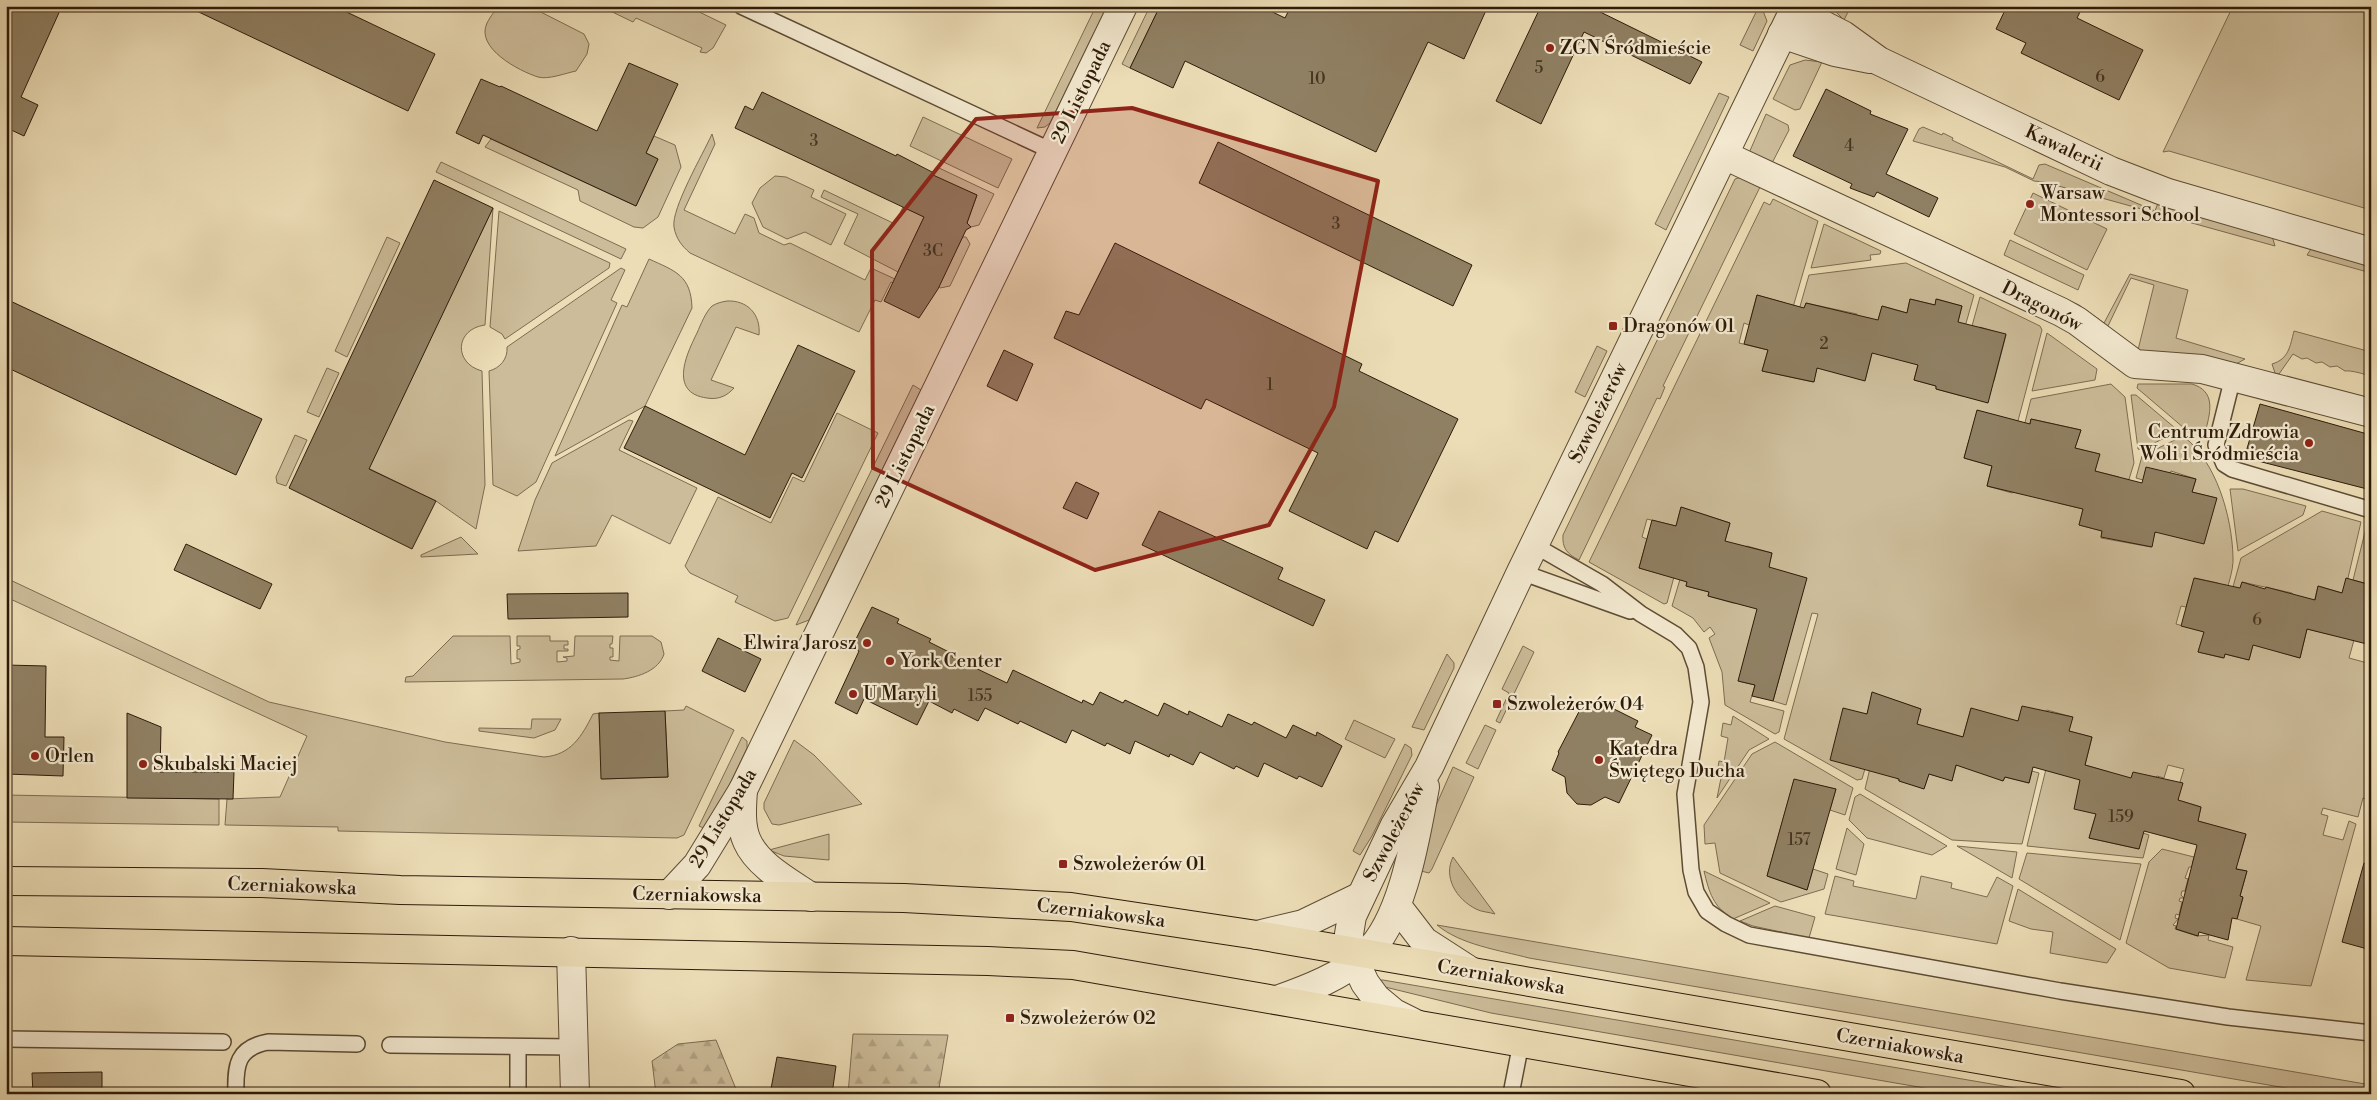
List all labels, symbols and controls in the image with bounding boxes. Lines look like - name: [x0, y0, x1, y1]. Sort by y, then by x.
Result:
- place label: ZGN Śródmieście: [1560, 35, 1711, 60]
- street label: 29 Listopada: [1046, 36, 1116, 147]
- marker: ZGN Śródmieście: [1544, 42, 1556, 54]
- house number: 5: [1535, 58, 1544, 78]
- house number: 6: [2095, 67, 2105, 87]
- house number: 10: [1309, 69, 1326, 89]
- street label: Kawalerii: [2021, 120, 2107, 176]
- house number: 3: [810, 131, 819, 151]
- house number: 4: [1844, 136, 1854, 156]
- place label: Warsaw Montessori School: [2039, 181, 2200, 227]
- marker: Warsaw Montessori School: [2024, 198, 2036, 210]
- house number: 3: [1332, 214, 1341, 234]
- house number: 3C: [923, 241, 943, 261]
- street label: Dragonów: [1997, 275, 2087, 337]
- place label: Dragonów 01: [1623, 314, 1735, 338]
- marker: Dragonów 01: [1607, 320, 1619, 332]
- house number: 2: [1819, 334, 1829, 354]
- street label: Szwoleżerów: [1563, 358, 1633, 467]
- house number: 1: [1267, 375, 1274, 395]
- street label: 29 Listopada: [870, 400, 940, 511]
- place label: Centrum Zdrowia Woli i Śródmieścia: [2139, 420, 2299, 466]
- marker: Centrum Zdrowia Woli i Śródmieścia: [2303, 437, 2315, 449]
- house number: 6: [2252, 610, 2262, 630]
- place label: Elwira Jarosz: [744, 631, 857, 655]
- marker: Elwira Jarosz: [861, 637, 873, 649]
- place label: York Center: [899, 649, 1002, 673]
- marker: York Center: [884, 655, 896, 667]
- place label: U Maryli: [863, 682, 937, 706]
- house number: 155: [968, 686, 992, 706]
- marker: U Maryli: [847, 688, 859, 700]
- place label: Szwoleżerów 04: [1507, 692, 1644, 716]
- marker: Szwoleżerów 04: [1491, 698, 1503, 710]
- place label: Katedra Świętego Ducha: [1609, 737, 1746, 783]
- place label: Orlen: [45, 744, 94, 768]
- marker: Orlen: [29, 750, 41, 762]
- place label: Skubalski Maciej: [153, 752, 298, 776]
- marker: Katedra Świętego Ducha: [1593, 754, 1605, 766]
- marker: Skubalski Maciej: [137, 758, 149, 770]
- street label: 29 Listopada: [684, 764, 762, 872]
- street label: Szwoleżerów: [1358, 777, 1431, 886]
- house number: 159: [2108, 807, 2134, 827]
- house number: 157: [1787, 830, 1811, 850]
- place label: Szwoleżerów 01: [1073, 852, 1206, 876]
- marker: Szwoleżerów 01: [1057, 858, 1069, 870]
- street label: Czerniakowska: [227, 872, 357, 900]
- street label: Czerniakowska: [632, 882, 762, 908]
- street label: Czerniakowska: [1035, 893, 1167, 933]
- street label: Czerniakowska: [1435, 954, 1567, 1000]
- place label: Szwoleżerów 02: [1020, 1006, 1156, 1030]
- marker: Szwoleżerów 02: [1004, 1012, 1016, 1024]
- street label: Czerniakowska: [1834, 1023, 1966, 1069]

